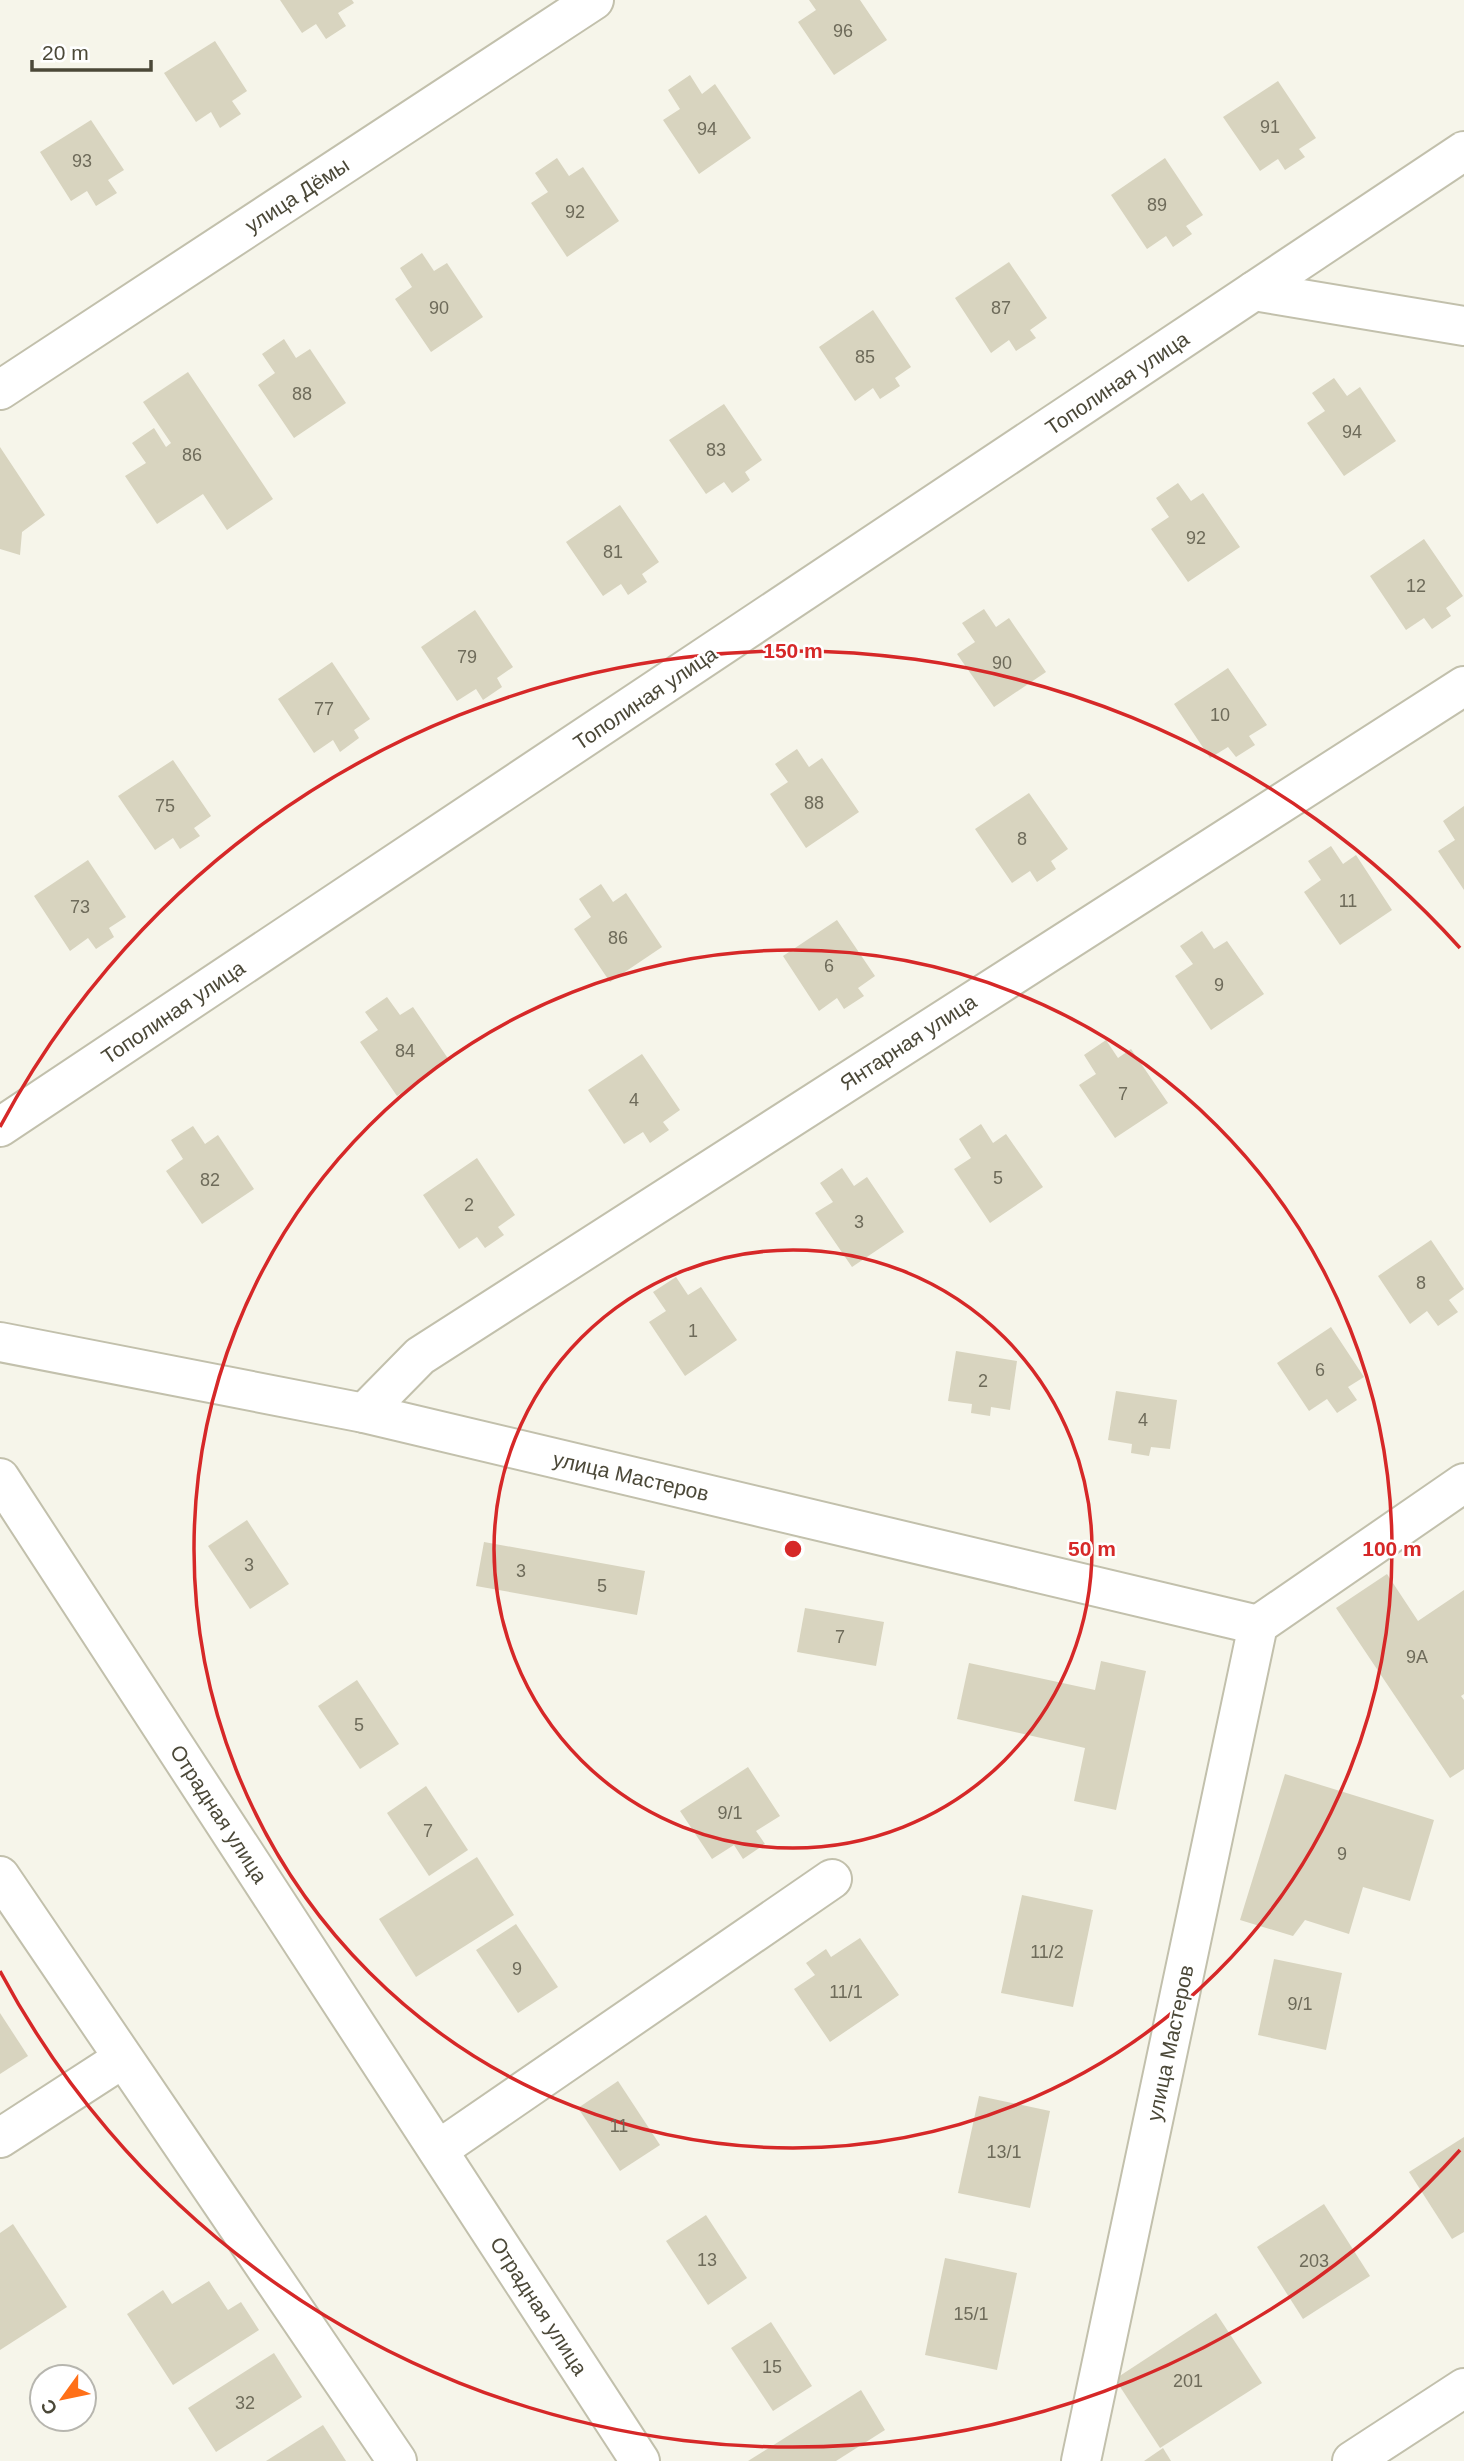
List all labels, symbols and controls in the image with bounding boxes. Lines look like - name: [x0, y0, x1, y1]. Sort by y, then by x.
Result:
- house number: 96: [833, 21, 853, 41]
- scale bar: [32, 28, 150, 72]
- text: 20 m: [42, 41, 89, 64]
- house number: 91: [1260, 117, 1280, 137]
- house number: 94: [697, 119, 717, 139]
- house number: 93: [72, 151, 92, 171]
- street label: улица Дёмы: [241, 153, 353, 237]
- house number: 89: [1147, 195, 1167, 215]
- house number: 92: [565, 202, 585, 222]
- house number: 90: [429, 298, 449, 318]
- house number: 87: [991, 298, 1011, 318]
- street label: Тополиная улица: [1041, 326, 1193, 439]
- house number: 85: [855, 347, 875, 367]
- house number: 88: [292, 384, 312, 404]
- house number: 94: [1342, 422, 1362, 442]
- house number: 83: [706, 440, 726, 460]
- house number: 86: [182, 445, 202, 465]
- house number: 92: [1186, 528, 1206, 548]
- house number: 81: [603, 542, 623, 562]
- house number: 12: [1406, 576, 1426, 596]
- text: 150 m: [763, 639, 823, 662]
- street label: Тополиная улица: [569, 641, 721, 754]
- house number: 79: [457, 647, 477, 667]
- house number: 90: [992, 653, 1012, 673]
- house number: 77: [314, 699, 334, 719]
- house number: 10: [1210, 705, 1230, 725]
- house number: 88: [804, 793, 824, 813]
- house number: 75: [155, 796, 175, 816]
- house number: 8: [1017, 829, 1027, 849]
- house number: 11: [1339, 891, 1357, 911]
- house number: 73: [70, 897, 90, 917]
- house number: 86: [608, 928, 628, 948]
- street label: Тополиная улица: [97, 955, 249, 1068]
- house number: 6: [824, 956, 834, 976]
- house number: 9: [1214, 975, 1224, 995]
- street label: Янтарная улица: [836, 989, 981, 1095]
- house number: 84: [395, 1041, 415, 1061]
- house number: 7: [1118, 1084, 1128, 1104]
- house number: 4: [629, 1090, 639, 1110]
- house number: 5: [993, 1168, 1003, 1188]
- house number: 82: [200, 1170, 220, 1190]
- house number: 2: [464, 1195, 474, 1215]
- house number: 3: [854, 1212, 864, 1232]
- house number: 8: [1416, 1273, 1426, 1293]
- house number: 1: [688, 1321, 698, 1341]
- house number: 6: [1315, 1360, 1325, 1380]
- house number: 2: [978, 1371, 988, 1391]
- house number: 4: [1138, 1410, 1148, 1430]
- street label: улица Мастеров: [551, 1447, 711, 1505]
- centre of rings: [781, 1537, 805, 1561]
- text: 50 m: [1068, 1537, 1116, 1560]
- text: 100 m: [1362, 1537, 1422, 1560]
- house number: 3: [244, 1555, 254, 1575]
- house number: 3: [516, 1561, 526, 1581]
- house number: 5: [597, 1576, 607, 1596]
- house number: 7: [835, 1627, 845, 1647]
- house number: 9А: [1406, 1647, 1428, 1667]
- house number: 5: [354, 1715, 364, 1735]
- street label: Отрадная улица: [166, 1741, 272, 1888]
- house number: 9/1: [717, 1803, 743, 1823]
- house number: 7: [423, 1821, 433, 1841]
- house number: 9: [1337, 1844, 1347, 1864]
- house number: 11/2: [1030, 1942, 1064, 1962]
- house number: 9: [512, 1959, 522, 1979]
- street label: улица Мастеров: [1142, 1963, 1198, 2123]
- house number: 11/1: [829, 1982, 863, 2002]
- house number: 9/1: [1287, 1994, 1313, 2014]
- house number: 11: [610, 2116, 628, 2136]
- house number: 13/1: [986, 2142, 1022, 2162]
- street label: Отрадная улица: [486, 2233, 592, 2380]
- house number: 13: [697, 2250, 717, 2270]
- house number: 203: [1299, 2251, 1329, 2271]
- house number: 15/1: [953, 2304, 989, 2324]
- house number: 15: [762, 2357, 782, 2377]
- north arrow: [28, 2363, 98, 2433]
- house number: 201: [1173, 2371, 1203, 2391]
- house number: 32: [235, 2393, 255, 2413]
- text: С: [36, 2395, 62, 2418]

